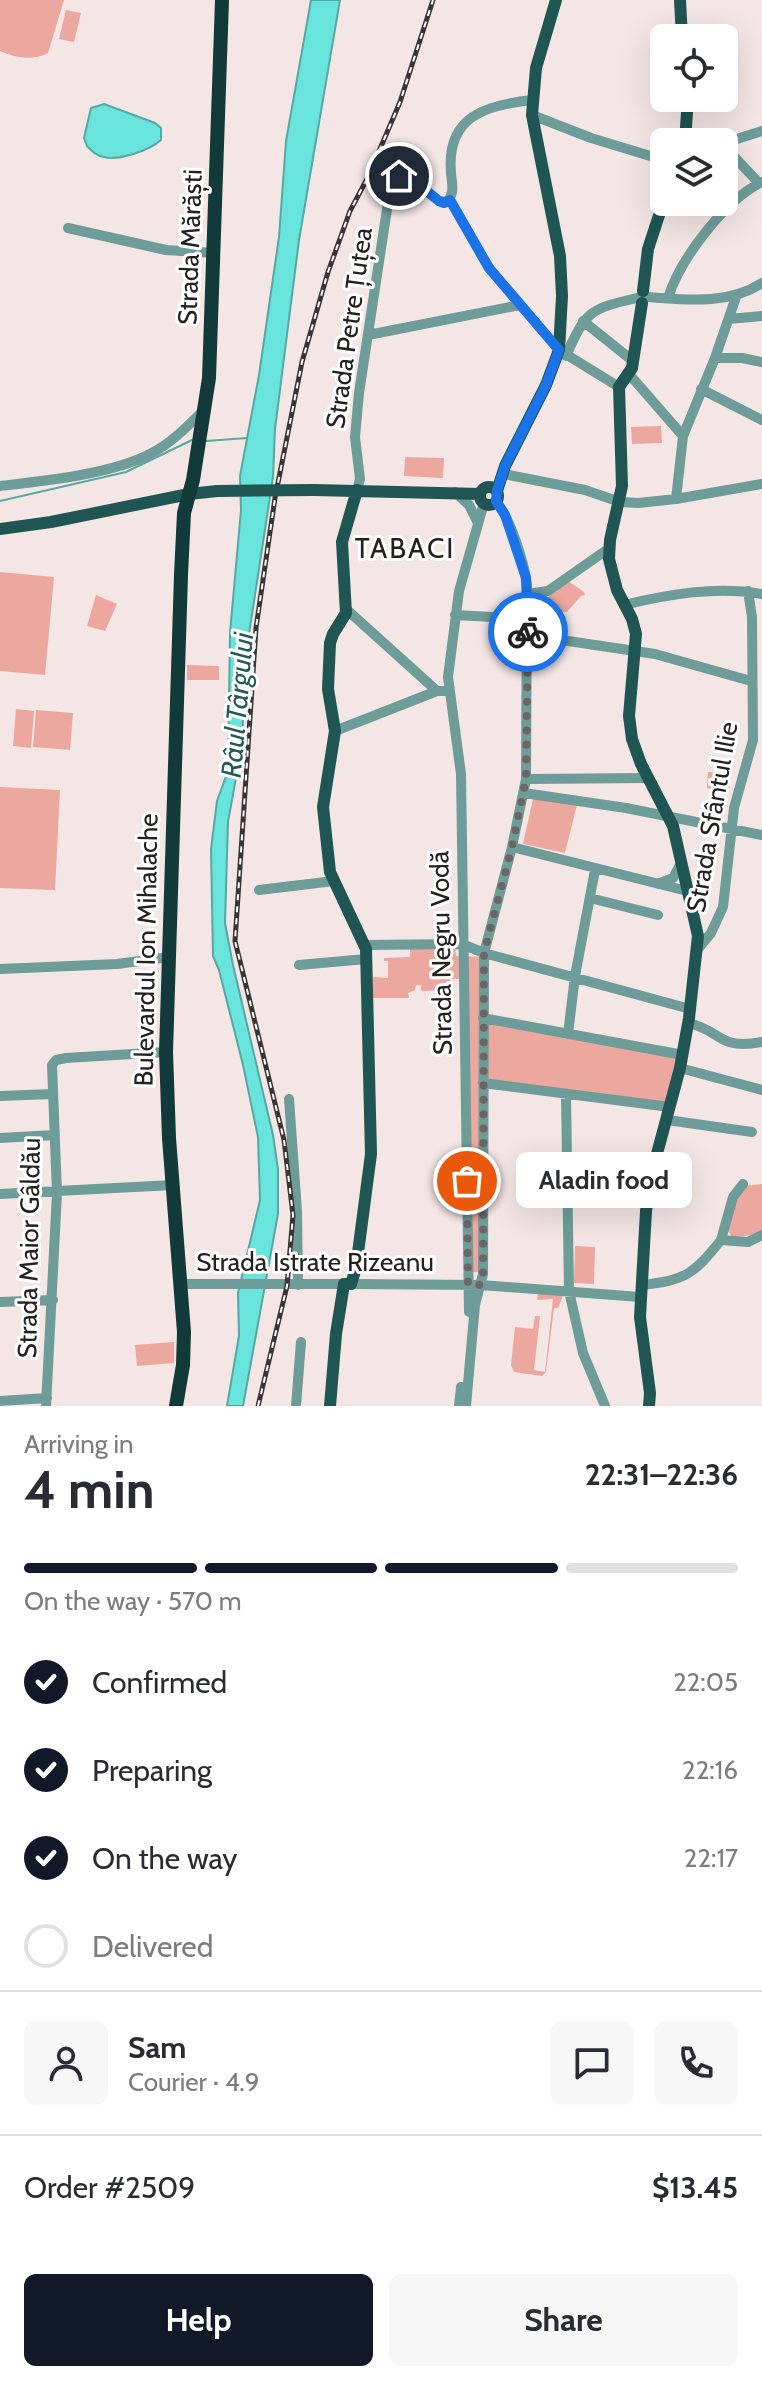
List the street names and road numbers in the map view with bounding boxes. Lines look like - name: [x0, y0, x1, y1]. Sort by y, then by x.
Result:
- street label: Strada Mărăști: [171, 169, 210, 325]
- street label: Strada Petre Țuțea: [319, 225, 380, 431]
- street label: Strada Sfântul Ilie: [680, 719, 744, 915]
- street label: Bulevardul Ion Mihalache: [128, 813, 164, 1087]
- street label: Strada Negru Vodă: [423, 850, 459, 1055]
- street label: Strada Maior Gâldău: [11, 1137, 47, 1359]
- street label: Strada Istrate Rizeanu: [196, 1246, 434, 1278]

